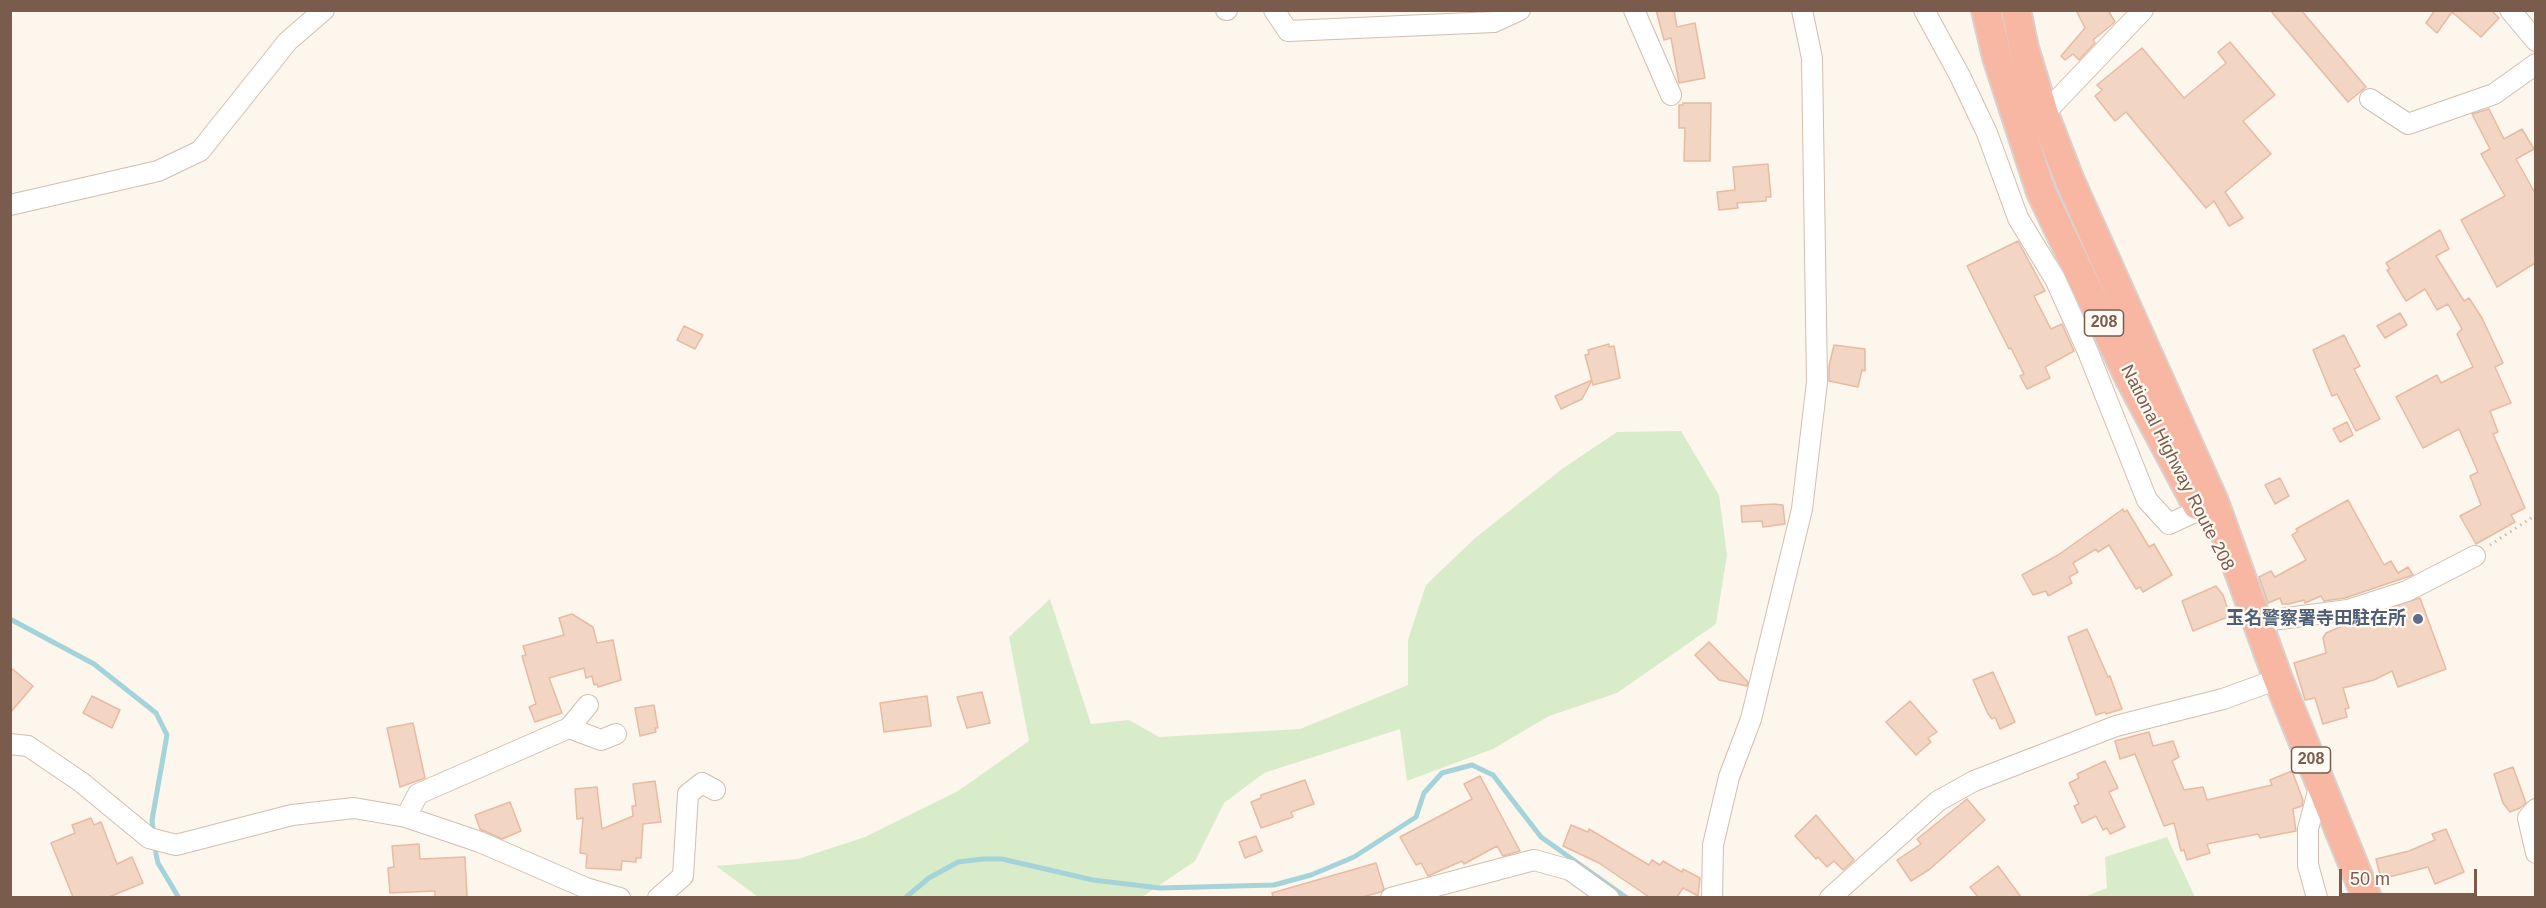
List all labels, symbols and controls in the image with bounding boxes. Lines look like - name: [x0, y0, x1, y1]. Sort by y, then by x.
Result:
- road number: 208: [2084, 310, 2124, 336]
- street label: National Highway Route 208: [2116, 361, 2238, 575]
- place label: 玉名警察署寺田駐在所: [2226, 608, 2406, 630]
- marker: 玉名警察署寺田駐在所: [2411, 612, 2425, 626]
- road number: 208: [2292, 747, 2330, 773]
- scale bar: [2342, 857, 2480, 895]
- text: 50 m: [2350, 869, 2390, 889]

